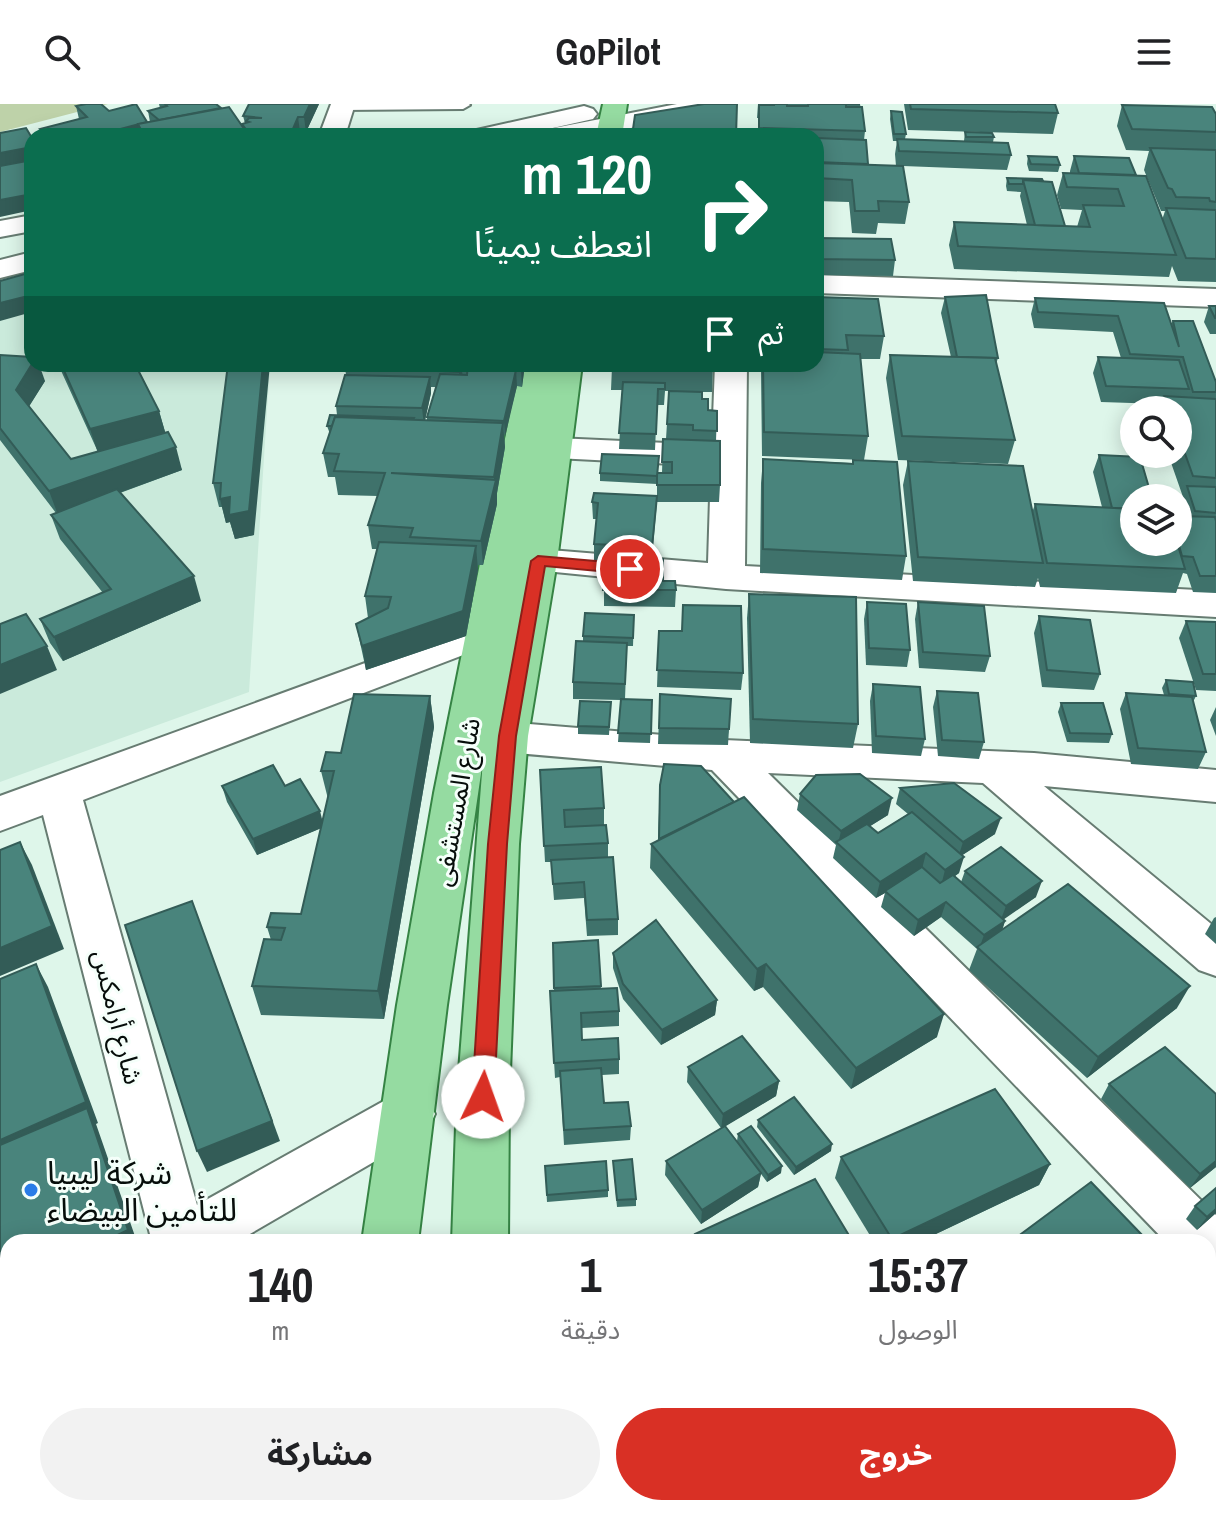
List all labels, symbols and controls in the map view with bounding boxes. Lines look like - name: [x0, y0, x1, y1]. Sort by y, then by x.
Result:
- text: GoPilot: [556, 28, 661, 76]
- icon: search: [40, 30, 84, 74]
- icon: menu: [1132, 30, 1176, 74]
- text: 120 m: [522, 136, 652, 211]
- icon: right: [680, 160, 784, 264]
- text: انعطف يمينًا: [474, 220, 652, 268]
- icon: arrive: [698, 312, 742, 356]
- text: ثم: [758, 313, 784, 353]
- map controls: [1120, 396, 1192, 556]
- button: search: [1120, 396, 1192, 468]
- button: layers: [1120, 484, 1192, 556]
- pin: [596, 535, 664, 603]
- icon: arrive: [608, 547, 652, 591]
- street label: شارع المستشفى: [424, 715, 490, 889]
- street label: شارع أرامكس: [82, 946, 152, 1089]
- position arrow: [441, 1055, 525, 1139]
- place label: شركة ليبيا للتأمين البيضاء: [47, 1151, 237, 1231]
- marker: شركة ليبيا للتأمين البيضاء: [22, 1181, 40, 1199]
- text: 1: [580, 1242, 601, 1307]
- text: 15:37: [868, 1242, 968, 1307]
- text: 140: [248, 1252, 313, 1317]
- text: دقيقة: [561, 1312, 620, 1347]
- text: الوصول: [879, 1312, 958, 1347]
- text: m: [272, 1313, 289, 1348]
- button: مشاركة: [40, 1408, 600, 1500]
- button: خروج: [616, 1408, 1176, 1500]

